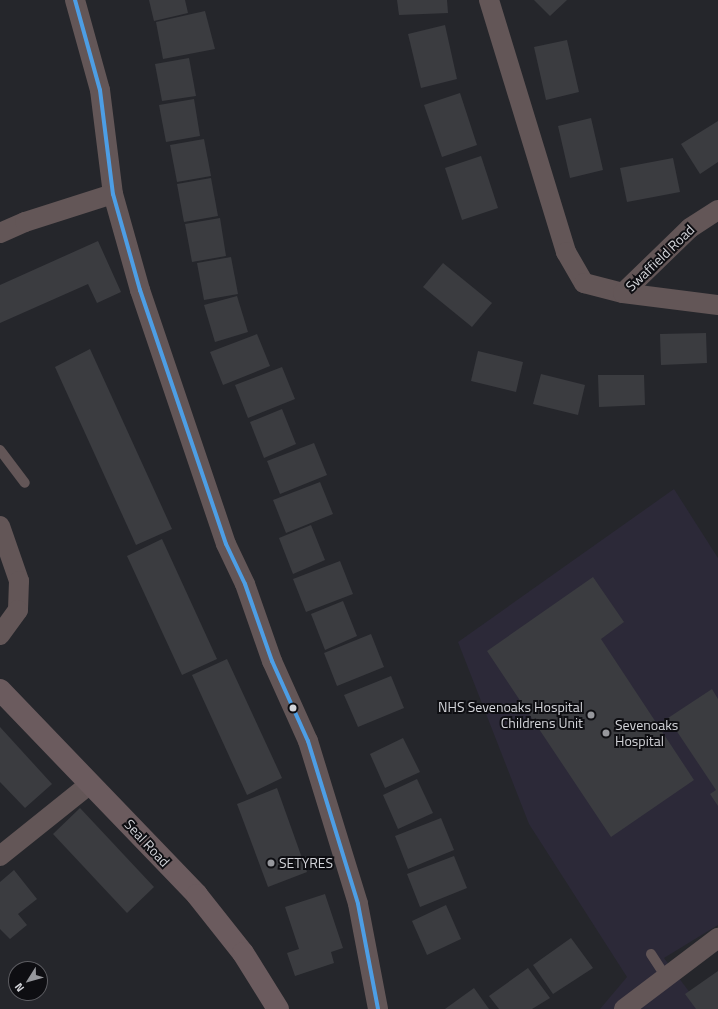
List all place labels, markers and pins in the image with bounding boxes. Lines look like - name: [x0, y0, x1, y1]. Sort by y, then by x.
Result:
- place label: NHS Sevenoaks Hospital Childrens Unit: [438, 699, 583, 732]
- unlabelled marker: [288, 703, 298, 713]
- marker: NHS Sevenoaks Hospital Childrens Unit: [586, 710, 596, 720]
- place label: Sevenoaks Hospital: [615, 717, 678, 750]
- marker: Sevenoaks Hospital: [600, 727, 612, 739]
- place label: SETYRES: [279, 855, 333, 871]
- marker: SETYRES: [266, 858, 276, 868]

